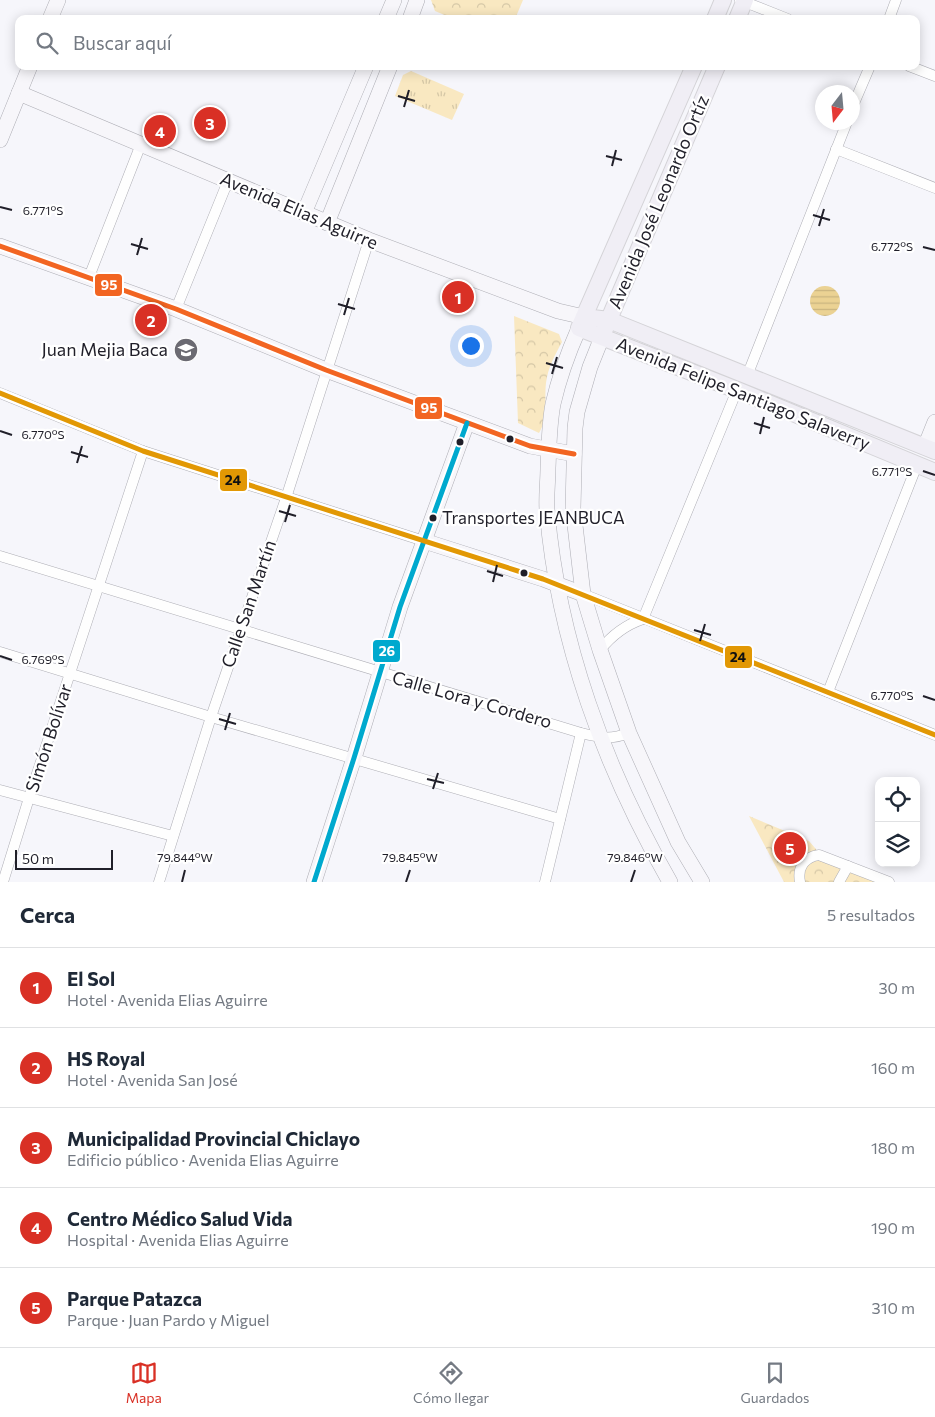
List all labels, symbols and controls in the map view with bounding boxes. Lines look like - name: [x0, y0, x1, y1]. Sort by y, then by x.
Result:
- search box: [15, 15, 920, 70]
- icon: search: [33, 29, 61, 57]
- text: Buscar aquí: [73, 31, 172, 54]
- north arrow: [815, 85, 860, 130]
- street label: Avenida José Leonardo Ortíz: [603, 91, 713, 312]
- pin: 3: [194, 104, 226, 142]
- pin: 4: [144, 112, 176, 150]
- street label: Avenida Elias Aguirre: [217, 167, 382, 253]
- text: 6.771°S: [23, 203, 63, 217]
- text: 6.772°S: [871, 239, 913, 253]
- line badge: 95: [94, 273, 123, 297]
- text: 95: [101, 276, 117, 293]
- pin: 1: [442, 278, 474, 316]
- pin: 2: [135, 301, 167, 339]
- street label: Avenida Felipe Santiago Salaverry: [613, 332, 874, 454]
- your location: [458, 333, 484, 359]
- school or university icon: Juan Mejia Baca: [173, 337, 199, 363]
- place label: Juan Mejia Baca: [41, 338, 168, 360]
- line badge: 95: [414, 396, 443, 420]
- text: 95: [421, 399, 437, 416]
- text: 6.770°S: [22, 427, 64, 441]
- unlabelled marker: [505, 434, 515, 444]
- unlabelled marker: [455, 437, 465, 447]
- text: 6.771°S: [872, 464, 912, 478]
- line badge: 24: [219, 468, 248, 492]
- text: 24: [225, 471, 242, 488]
- place label: Transportes JEANBUCA: [442, 507, 625, 528]
- marker: Transportes JEANBUCA: [428, 513, 438, 523]
- street label: Calle San Martín: [216, 537, 280, 670]
- unlabelled marker: [519, 568, 529, 578]
- line badge: 26: [372, 639, 401, 663]
- text: 26: [379, 642, 396, 659]
- line badge: 24: [724, 645, 753, 669]
- text: 24: [730, 648, 747, 665]
- text: 6.769°S: [21, 652, 65, 666]
- street label: Calle Lora y Cordero: [390, 666, 555, 732]
- street label: Simón Bolívar: [20, 681, 76, 795]
- text: 6.770°S: [871, 688, 913, 702]
- map controls: [875, 777, 920, 867]
- button: locate: [875, 777, 920, 822]
- button: layers: [875, 822, 920, 867]
- pin: 5: [774, 829, 806, 867]
- scale bar: [15, 847, 112, 870]
- text: 50 m: [22, 850, 54, 867]
- text: 79.844°W: [157, 850, 213, 864]
- text: 79.845°W: [382, 850, 438, 864]
- text: 79.846°W: [607, 850, 663, 864]
- text: Cerca: [20, 902, 75, 927]
- text: 5 resultados: [827, 905, 915, 924]
- text: El Sol: [67, 967, 115, 990]
- text: 1: [32, 978, 40, 997]
- text: 30 m: [878, 978, 915, 997]
- text: Hotel · Avenida Elias Aguirre: [67, 990, 268, 1009]
- text: HS Royal: [67, 1047, 145, 1070]
- text: 2: [31, 1058, 41, 1077]
- text: 160 m: [871, 1058, 915, 1077]
- text: Hotel · Avenida San José: [67, 1070, 238, 1089]
- text: Municipalidad Provincial Chiclayo: [67, 1127, 360, 1150]
- text: 3: [31, 1138, 41, 1157]
- text: 180 m: [871, 1138, 915, 1157]
- text: Edificio público · Avenida Elias Aguirre: [67, 1150, 339, 1169]
- text: Centro Médico Salud Vida: [67, 1207, 292, 1230]
- text: 4: [31, 1218, 41, 1237]
- text: 190 m: [871, 1218, 915, 1237]
- text: Hospital · Avenida Elias Aguirre: [67, 1230, 289, 1249]
- text: Parque Patazca: [67, 1287, 202, 1310]
- text: 5: [31, 1298, 41, 1317]
- text: 310 m: [872, 1298, 915, 1317]
- text: Parque · Juan Pardo y Miguel: [67, 1310, 270, 1329]
- tab: Mapa: [126, 1359, 162, 1406]
- tab: Cómo llegar: [413, 1359, 489, 1406]
- tab: Guardados: [740, 1359, 809, 1406]

